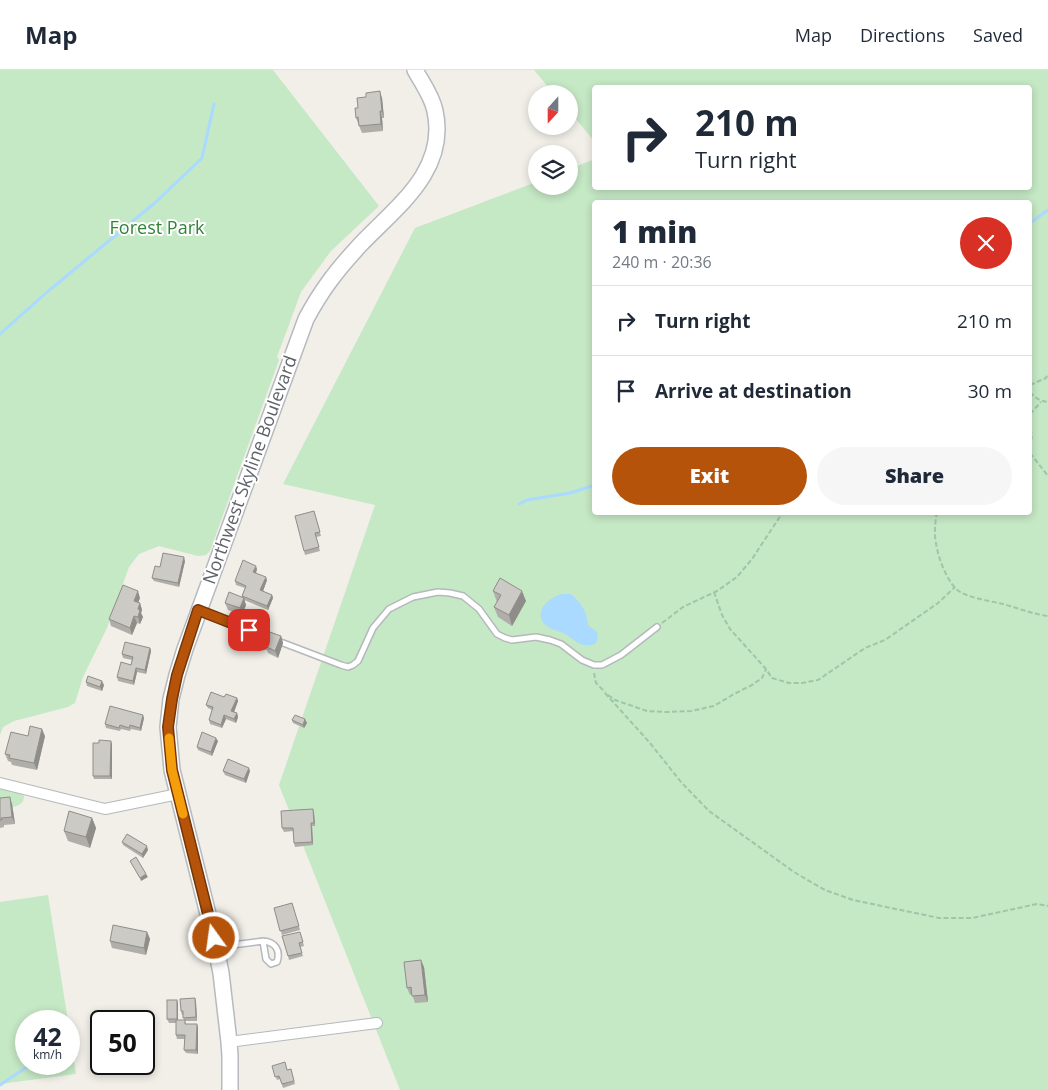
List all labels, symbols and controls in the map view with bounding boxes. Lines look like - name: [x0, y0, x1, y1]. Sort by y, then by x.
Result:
- text: Map: [25, 18, 77, 51]
- text: Map: [795, 23, 832, 47]
- text: Directions: [860, 23, 945, 47]
- text: Saved: [973, 23, 1023, 47]
- north arrow: [528, 85, 578, 135]
- map controls: [528, 85, 578, 195]
- text: 210 m: [695, 99, 799, 146]
- icon: right: [612, 105, 677, 170]
- text: Turn right: [695, 144, 797, 174]
- button: layers: [528, 145, 578, 195]
- text: 1 min: [612, 211, 697, 252]
- park label: Forest Park: [110, 215, 205, 239]
- button: close: [960, 217, 1012, 269]
- text: 240 m · 20:36: [612, 251, 712, 273]
- icon: right: [612, 307, 640, 335]
- text: Turn right: [655, 308, 750, 334]
- text: 210 m: [957, 308, 1012, 334]
- street label: Northwest Skyline Boulevard: [196, 352, 302, 587]
- icon: arrive: [612, 377, 640, 405]
- text: Arrive at destination: [655, 378, 852, 404]
- text: 30 m: [968, 378, 1012, 404]
- button: Exit: [612, 447, 807, 505]
- button: Share: [817, 447, 1012, 505]
- pin: [228, 609, 270, 651]
- icon: arrive: [235, 616, 263, 644]
- position arrow: [187, 911, 239, 963]
- speed limit sign: 50: [90, 1010, 155, 1075]
- text: 42: [33, 1019, 62, 1053]
- text: km/h: [33, 1046, 62, 1063]

